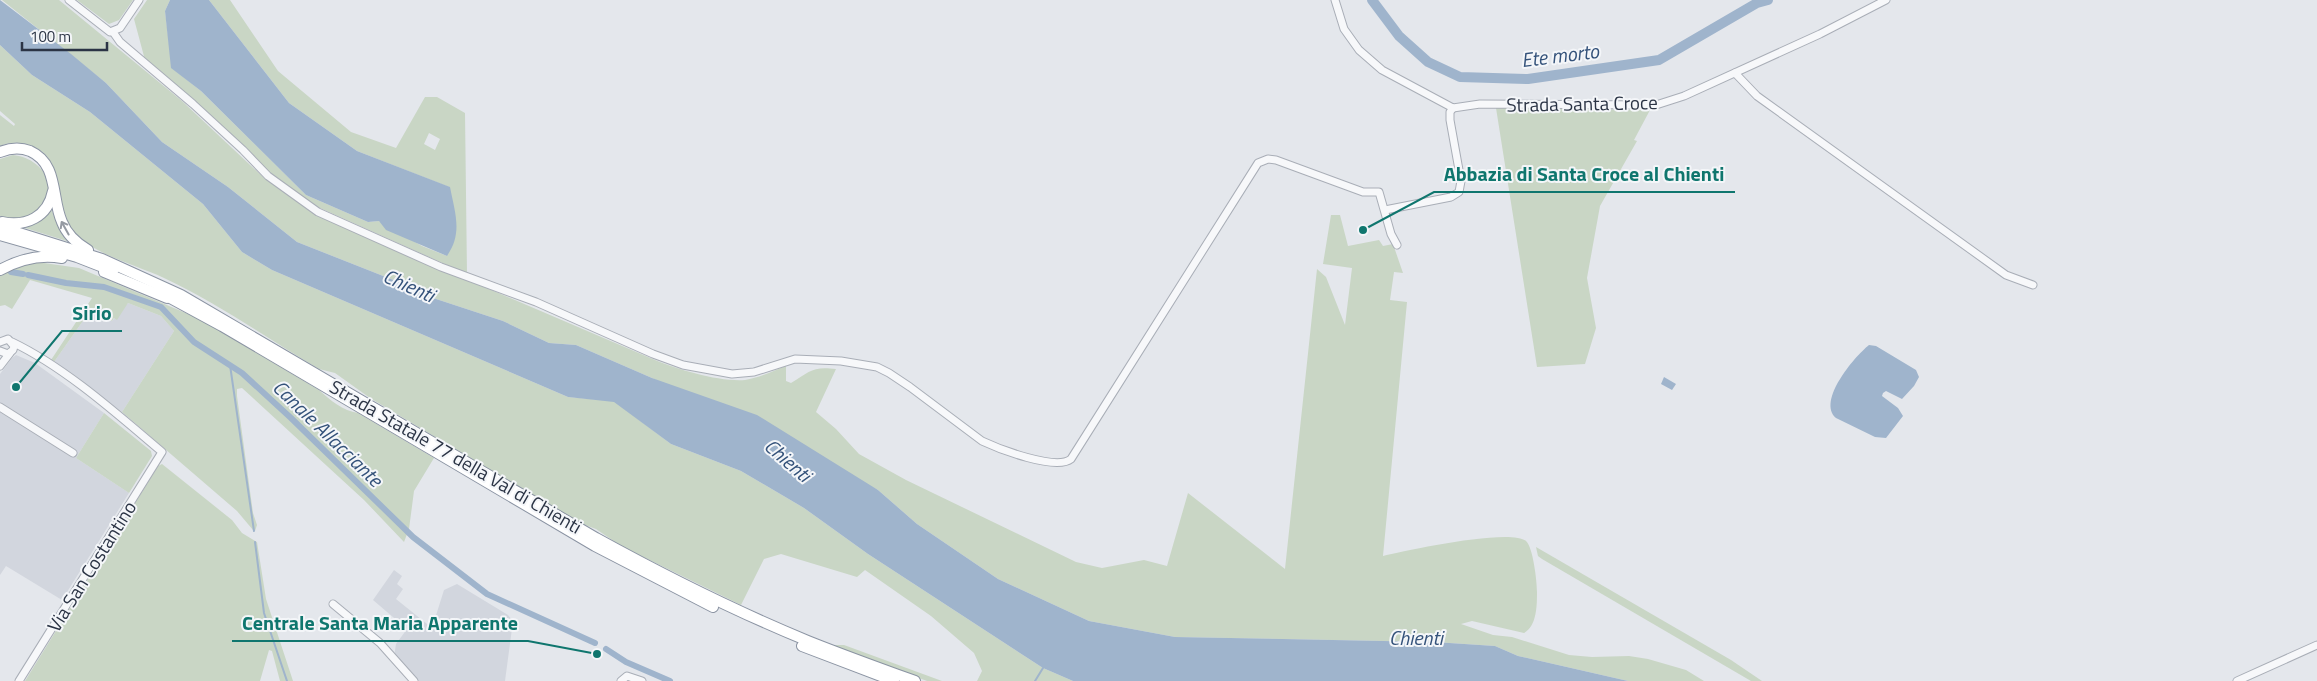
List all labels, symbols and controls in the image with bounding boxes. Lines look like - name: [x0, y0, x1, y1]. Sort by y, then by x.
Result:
- scale bar: [22, 20, 108, 52]
- text: 100 m: [30, 25, 71, 48]
- water label: Ete morto: [1519, 35, 1602, 75]
- street label: Strada Santa Croce: [1506, 87, 1658, 119]
- callout: Abbazia di Santa Croce al Chienti: [1434, 157, 1735, 192]
- text: Abbazia di Santa Croce al Chienti: [1444, 158, 1724, 189]
- one-way arrow: [60, 220, 70, 235]
- water label: Chienti: [378, 260, 443, 311]
- callout: Sirio: [62, 296, 122, 331]
- text: Sirio: [72, 297, 112, 328]
- water label: Canale Allacciante: [266, 372, 391, 495]
- street label: Strada Statale 77 della Val di Chienti: [324, 372, 588, 540]
- water label: Chienti: [758, 431, 821, 491]
- street label: Via San Costantino: [39, 495, 143, 637]
- callout: Centrale Santa Maria Apparente: [232, 606, 528, 641]
- text: Centrale Santa Maria Apparente: [242, 607, 518, 638]
- water label: Chienti: [1389, 622, 1446, 653]

